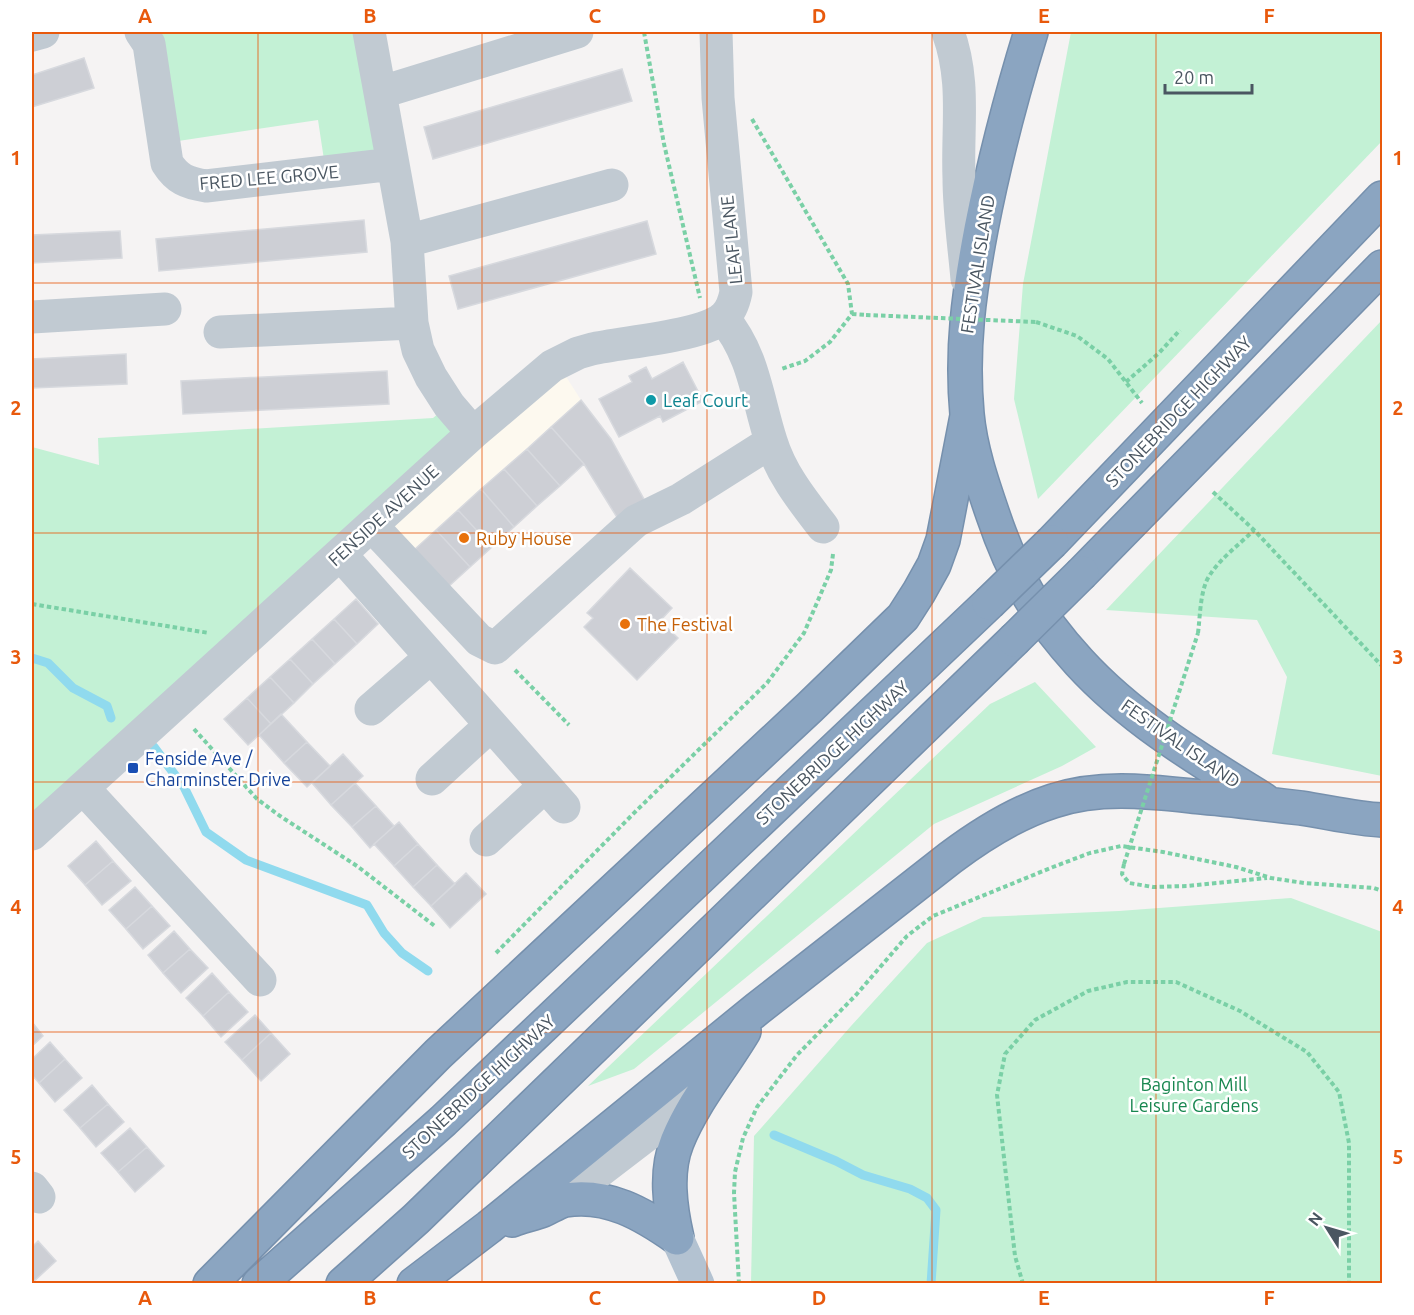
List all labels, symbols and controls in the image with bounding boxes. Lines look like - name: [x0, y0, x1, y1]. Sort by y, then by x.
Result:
- text: A: [138, 4, 152, 27]
- text: B: [363, 4, 377, 27]
- text: C: [589, 4, 602, 27]
- text: D: [812, 4, 826, 27]
- text: E: [1038, 4, 1050, 27]
- text: F: [1263, 4, 1275, 27]
- scale bar: [1165, 57, 1252, 95]
- text: 20 m: [1174, 67, 1214, 87]
- text: 1: [10, 146, 22, 169]
- text: 1: [1392, 146, 1404, 169]
- street label: FRED LEE GROVE: [199, 161, 339, 193]
- street label: FESTIVAL ISLAND: [956, 193, 998, 335]
- street label: LEAF LANE: [716, 195, 746, 285]
- street label: STONEBRIDGE HIGHWAY: [1101, 331, 1255, 490]
- place label: Leaf Court: [663, 390, 748, 410]
- marker: Leaf Court: [644, 393, 658, 407]
- text: 2: [10, 396, 22, 419]
- text: 2: [1392, 396, 1404, 419]
- street label: FENSIDE AVENUE: [324, 460, 442, 570]
- place label: Ruby House: [476, 528, 572, 548]
- marker: Ruby House: [457, 531, 471, 545]
- place label: The Festival: [637, 614, 733, 634]
- marker: The Festival: [618, 617, 632, 631]
- text: 3: [10, 645, 22, 668]
- text: 3: [1392, 645, 1404, 668]
- street label: STONEBRIDGE HIGHWAY: [752, 676, 913, 828]
- street label: FESTIVAL ISLAND: [1118, 695, 1244, 791]
- place label: Fenside Ave / Charminster Drive: [145, 748, 291, 789]
- marker: Fenside Ave / Charminster Drive: [126, 761, 140, 775]
- text: 4: [10, 895, 22, 918]
- text: 4: [1392, 895, 1404, 918]
- street label: STONEBRIDGE HIGHWAY: [398, 1010, 559, 1162]
- park label: Baginton Mill Leisure Gardens: [1130, 1074, 1259, 1115]
- text: 5: [10, 1145, 22, 1168]
- text: 5: [1392, 1145, 1404, 1168]
- north arrow: [1297, 1198, 1357, 1258]
- text: N: [1304, 1209, 1326, 1229]
- text: A: [138, 1286, 152, 1309]
- text: B: [363, 1286, 377, 1309]
- text: C: [589, 1286, 602, 1309]
- text: D: [812, 1286, 826, 1309]
- text: E: [1038, 1286, 1050, 1309]
- text: F: [1263, 1286, 1275, 1309]

